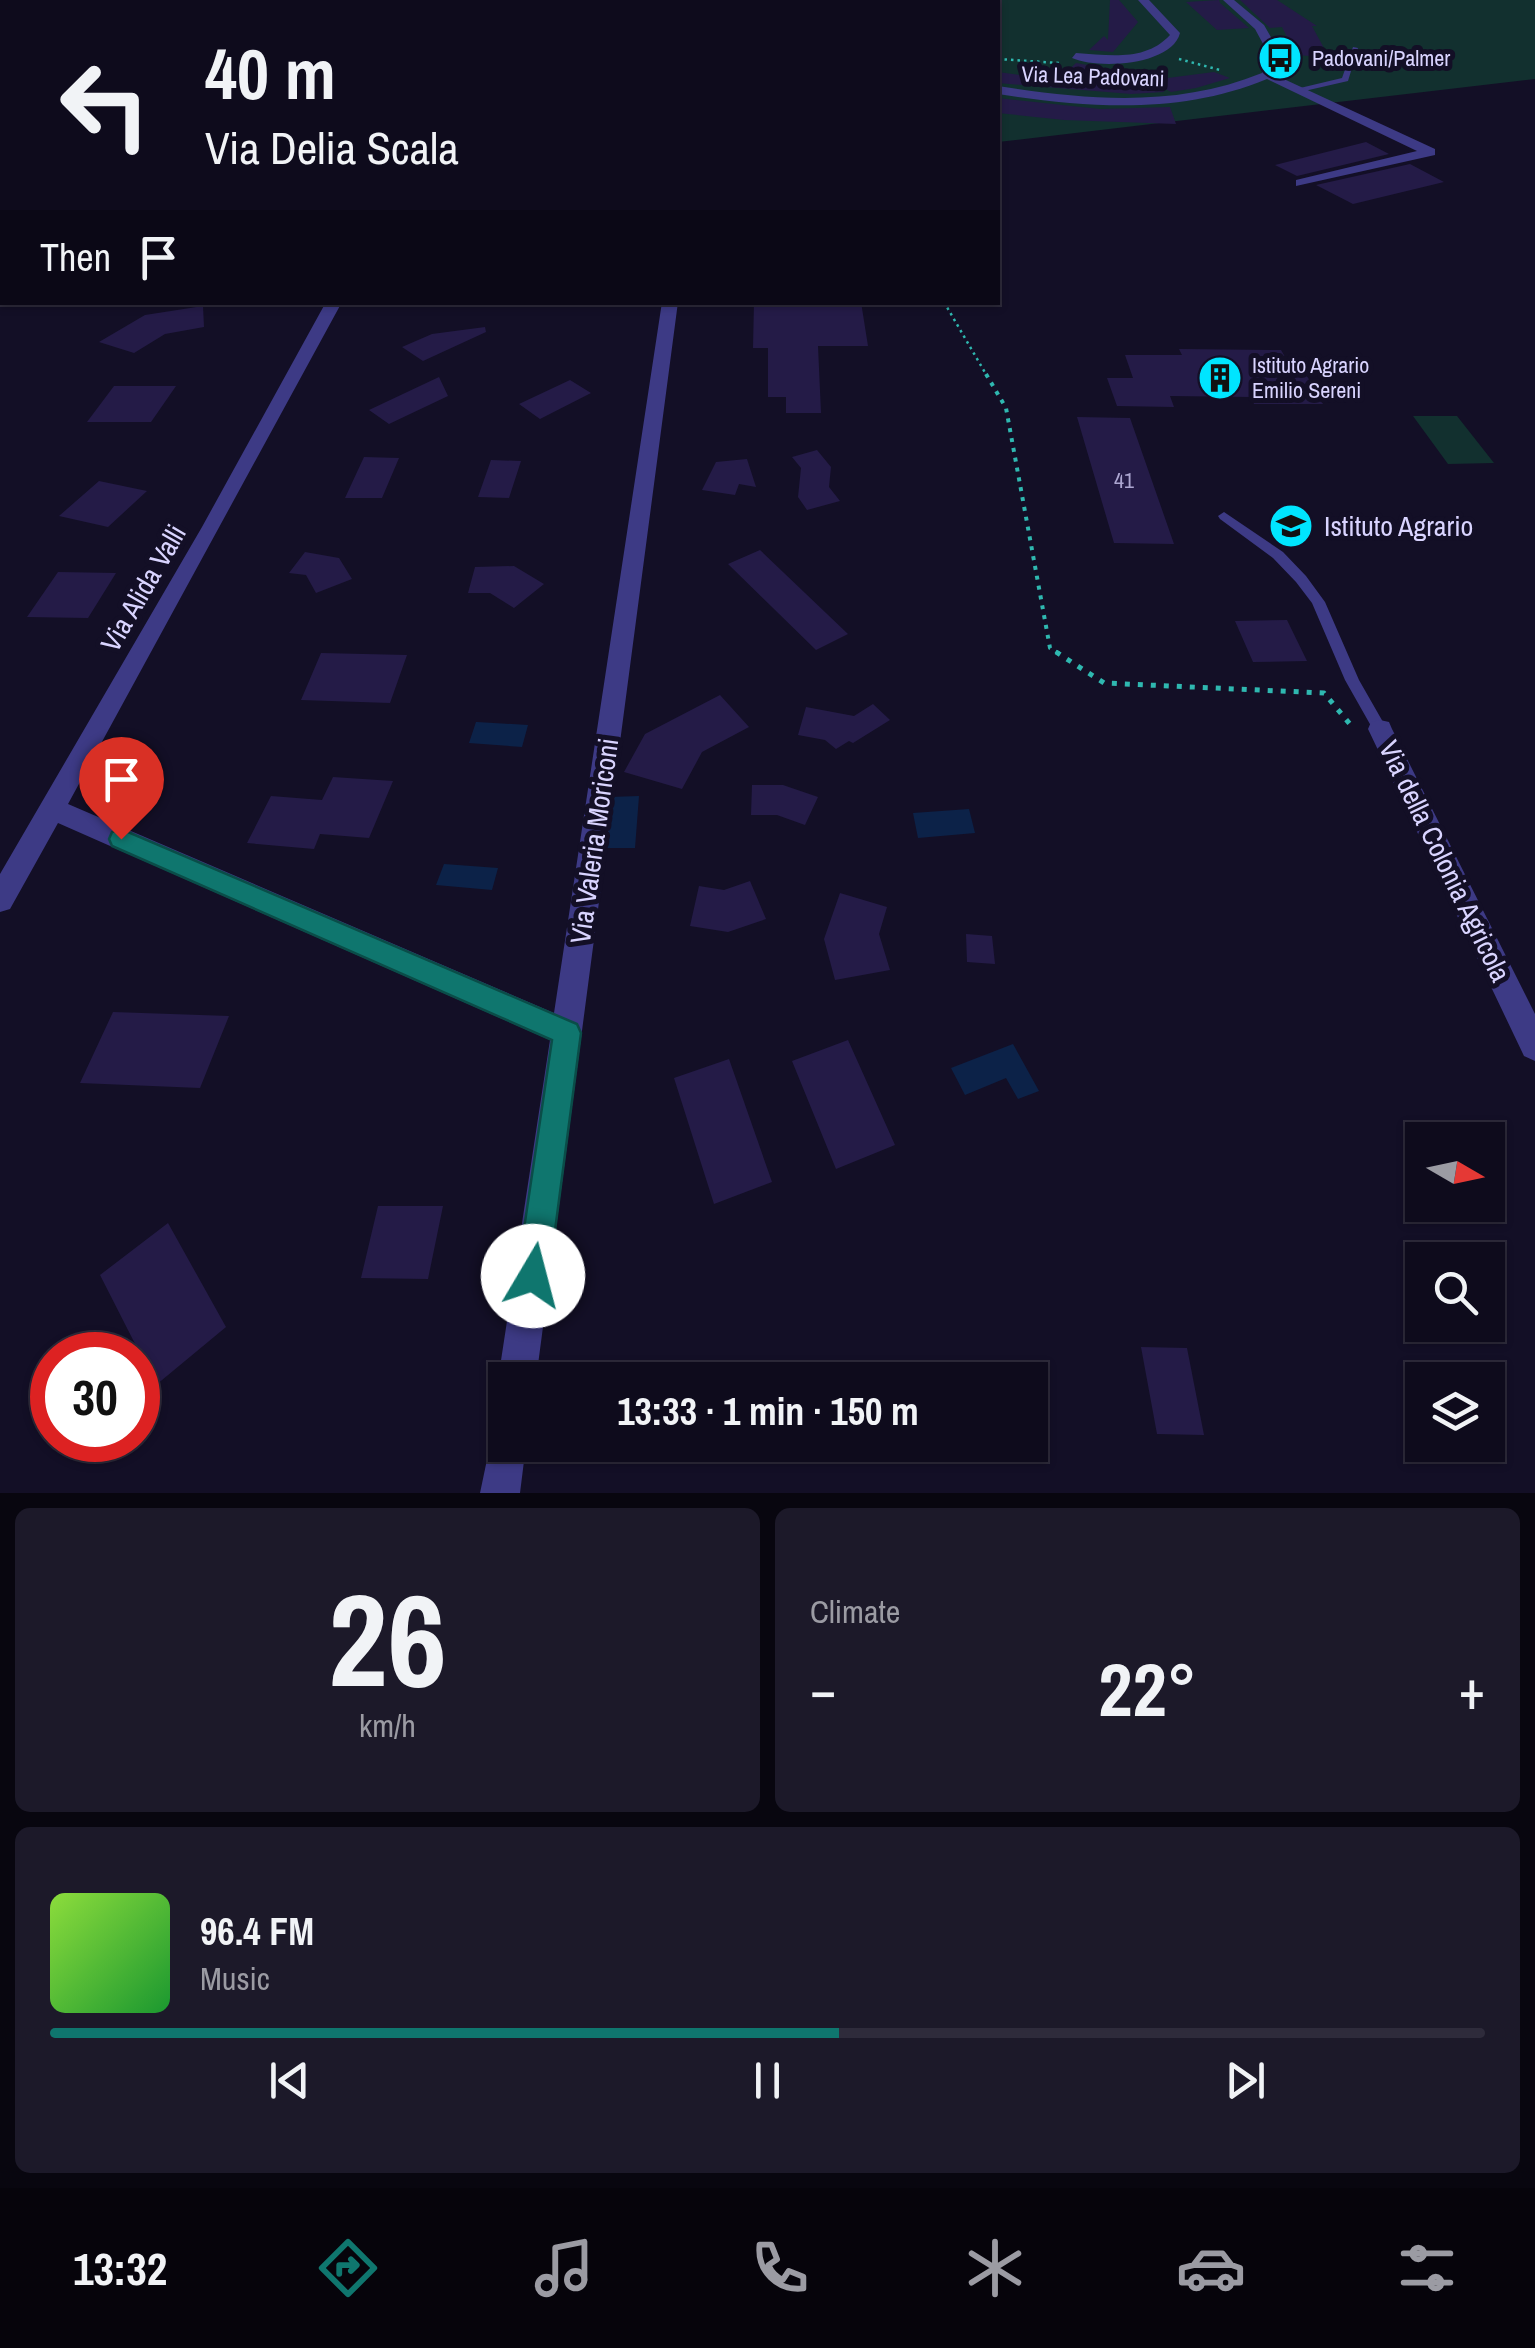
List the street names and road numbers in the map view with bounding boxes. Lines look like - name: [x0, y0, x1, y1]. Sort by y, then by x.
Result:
- street label: Via Lea Padovani: [1021, 59, 1165, 93]
- street label: Via Alida Valli: [91, 517, 195, 659]
- street label: Via della Colonia Agricola: [1370, 734, 1520, 988]
- street label: Via Valeria Moriconi: [561, 736, 627, 946]

